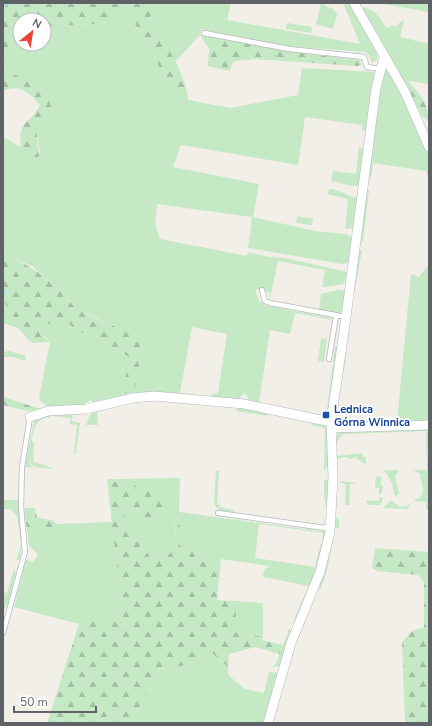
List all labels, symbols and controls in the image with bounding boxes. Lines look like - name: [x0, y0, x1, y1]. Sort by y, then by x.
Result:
- north arrow: [12, 12, 52, 52]
- text: N: [29, 15, 44, 32]
- place label: Lednica Górna Winnica: [334, 402, 410, 430]
- marker: Lednica Górna Winnica: [321, 410, 331, 420]
- scale bar: [14, 688, 96, 714]
- text: 50 m: [20, 694, 48, 710]

